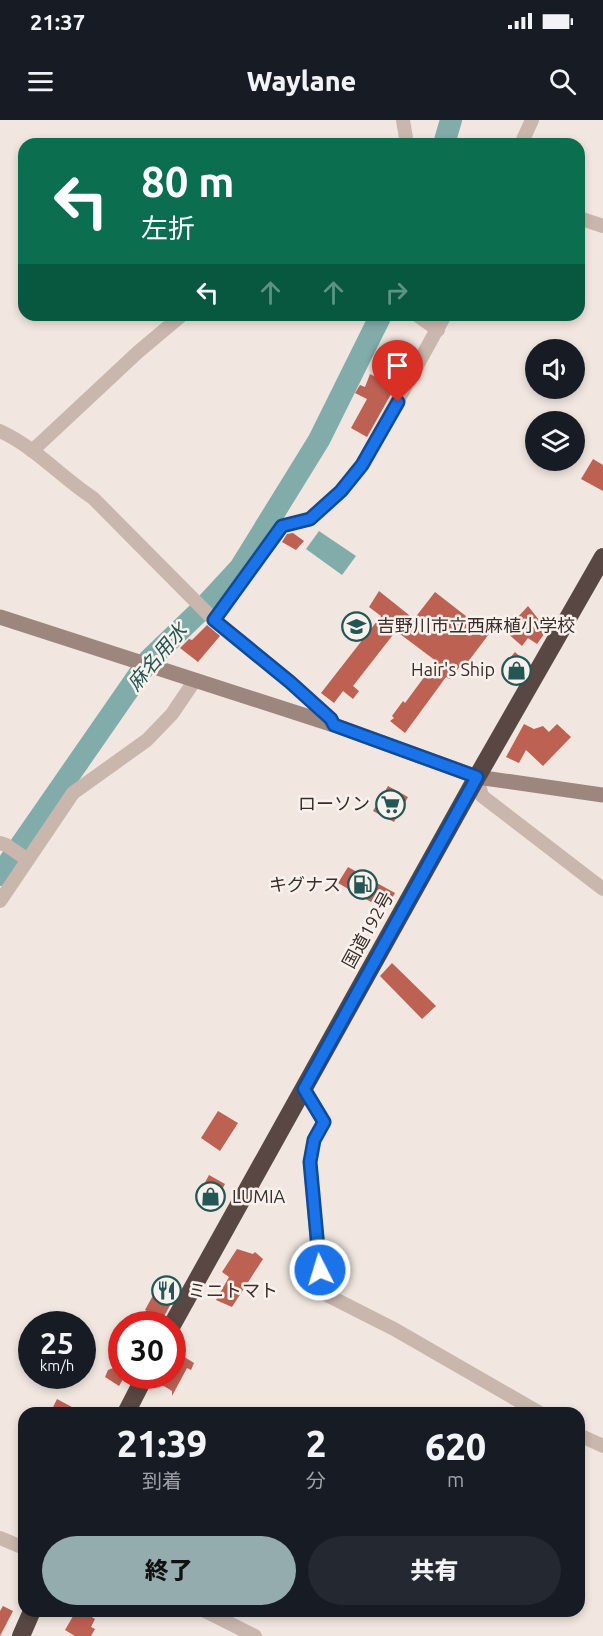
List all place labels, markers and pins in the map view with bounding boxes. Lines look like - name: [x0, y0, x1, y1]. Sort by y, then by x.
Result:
- pin: [372, 340, 423, 402]
- school or university icon: 吉野川市立西麻植小学校: [340, 610, 372, 642]
- place label: 吉野川市立西麻植小学校: [377, 615, 575, 635]
- shop icon: Hair's Ship: [500, 654, 532, 686]
- place label: Hair's Ship: [411, 659, 495, 679]
- supermarket icon: ローソン: [375, 788, 407, 820]
- place label: ローソン: [298, 793, 370, 813]
- fuel station icon: キグナス: [346, 869, 378, 901]
- place label: キグナス: [269, 874, 341, 894]
- shop icon: LUMIA: [195, 1181, 227, 1213]
- place label: LUMIA: [232, 1186, 286, 1206]
- restaurant icon: ミニトマト: [151, 1275, 183, 1307]
- place label: ミニトマト: [188, 1280, 278, 1300]

